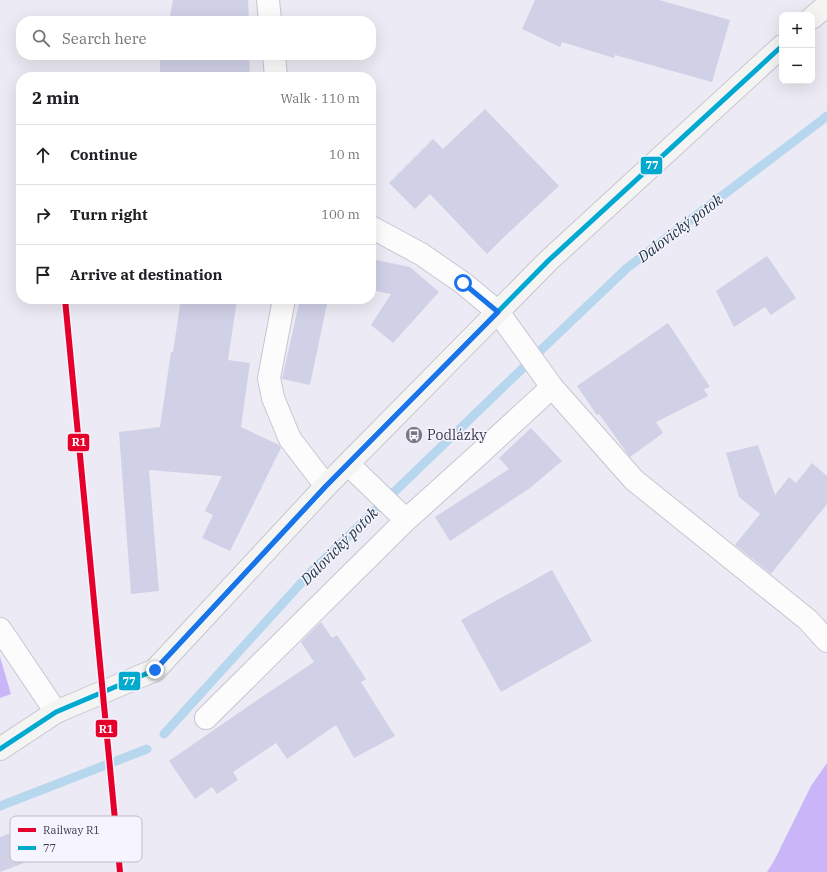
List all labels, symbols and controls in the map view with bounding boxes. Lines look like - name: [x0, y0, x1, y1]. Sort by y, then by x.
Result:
- map controls: [779, 12, 815, 84]
- button: +: [779, 12, 815, 48]
- search box: [16, 16, 376, 60]
- icon: search: [30, 27, 52, 49]
- text: Search here: [62, 29, 147, 48]
- button: −: [779, 48, 815, 84]
- text: 2 min: [32, 87, 80, 109]
- text: Walk · 110 m: [281, 90, 360, 107]
- icon: ahead: [32, 144, 54, 166]
- text: Continue: [70, 145, 137, 164]
- text: 10 m: [329, 146, 360, 163]
- line badge: 77: [640, 156, 663, 175]
- text: 77: [645, 158, 659, 172]
- water label: Dalovický potok: [633, 190, 726, 267]
- icon: right: [32, 204, 54, 226]
- text: Turn right: [70, 205, 148, 224]
- text: 100 m: [321, 206, 360, 223]
- icon: arrive: [32, 264, 54, 286]
- text: Arrive at destination: [70, 265, 222, 284]
- route start: [454, 274, 472, 292]
- bus stop icon: Podlázky: [404, 425, 424, 445]
- place label: Podlázky: [427, 426, 487, 444]
- line badge: R1: [67, 433, 90, 452]
- text: R1: [72, 435, 87, 449]
- water label: Dalovický potok: [296, 503, 382, 589]
- route end: [146, 661, 164, 679]
- line badge: 77: [118, 671, 141, 691]
- text: 77: [122, 674, 136, 688]
- line badge: R1: [95, 719, 118, 738]
- text: R1: [99, 722, 114, 736]
- legend: [10, 816, 142, 862]
- text: Railway R1: [43, 823, 100, 837]
- text: 77: [43, 841, 56, 855]

